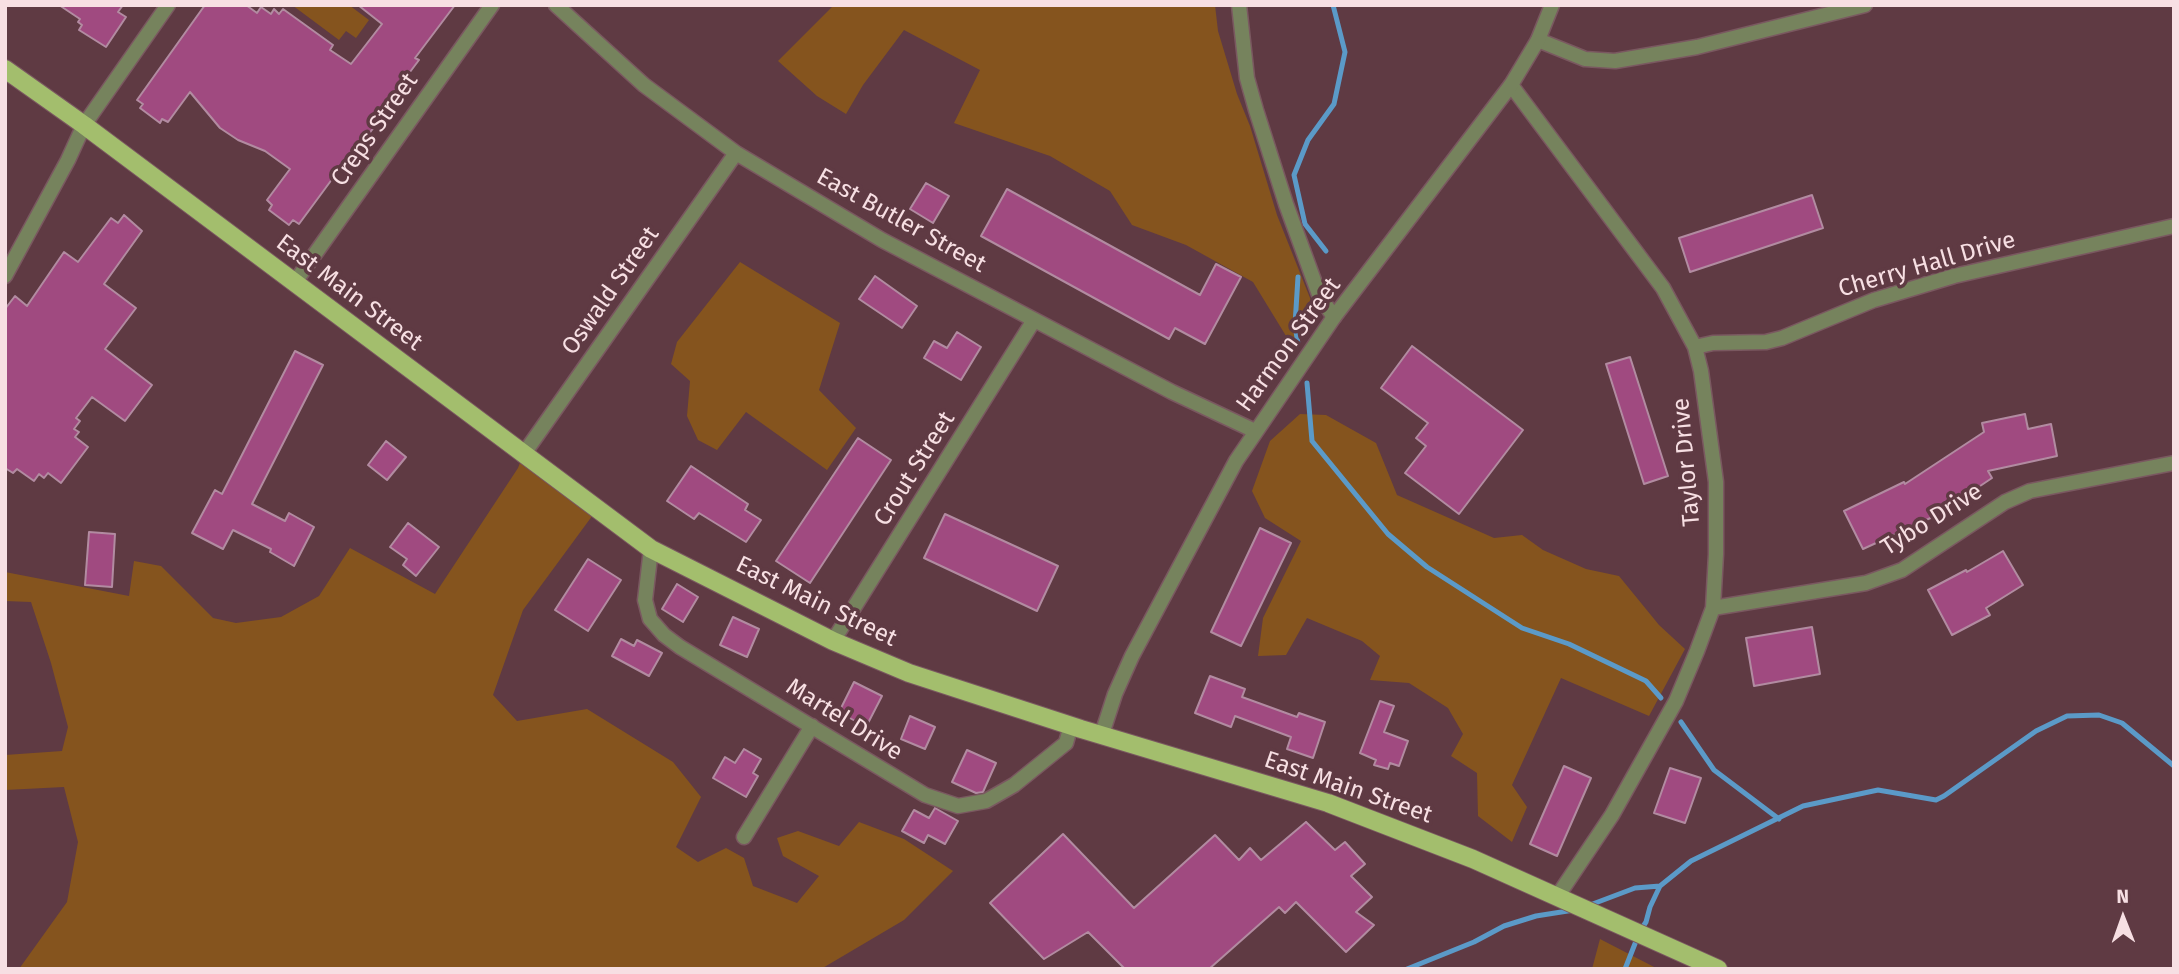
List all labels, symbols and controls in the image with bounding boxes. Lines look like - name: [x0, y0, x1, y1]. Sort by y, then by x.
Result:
- street label: Creps Street: [325, 68, 425, 192]
- street label: East Butler Street: [811, 163, 991, 279]
- street label: Oswald Street: [556, 221, 666, 361]
- street label: Cherry Hall Drive: [1835, 226, 2019, 304]
- street label: East Main Street: [270, 229, 428, 357]
- street label: Harmon Street: [1231, 272, 1347, 418]
- street label: Taylor Drive: [1667, 397, 1707, 527]
- street label: Crout Street: [868, 406, 962, 532]
- street label: Tybo Drive: [1876, 478, 1988, 562]
- street label: East Main Street: [731, 551, 901, 653]
- street label: Martel Drive: [780, 673, 908, 767]
- street label: East Main Street: [1260, 746, 1436, 830]
- north arrow: [2088, 883, 2158, 953]
- text: N: [2116, 885, 2129, 908]

